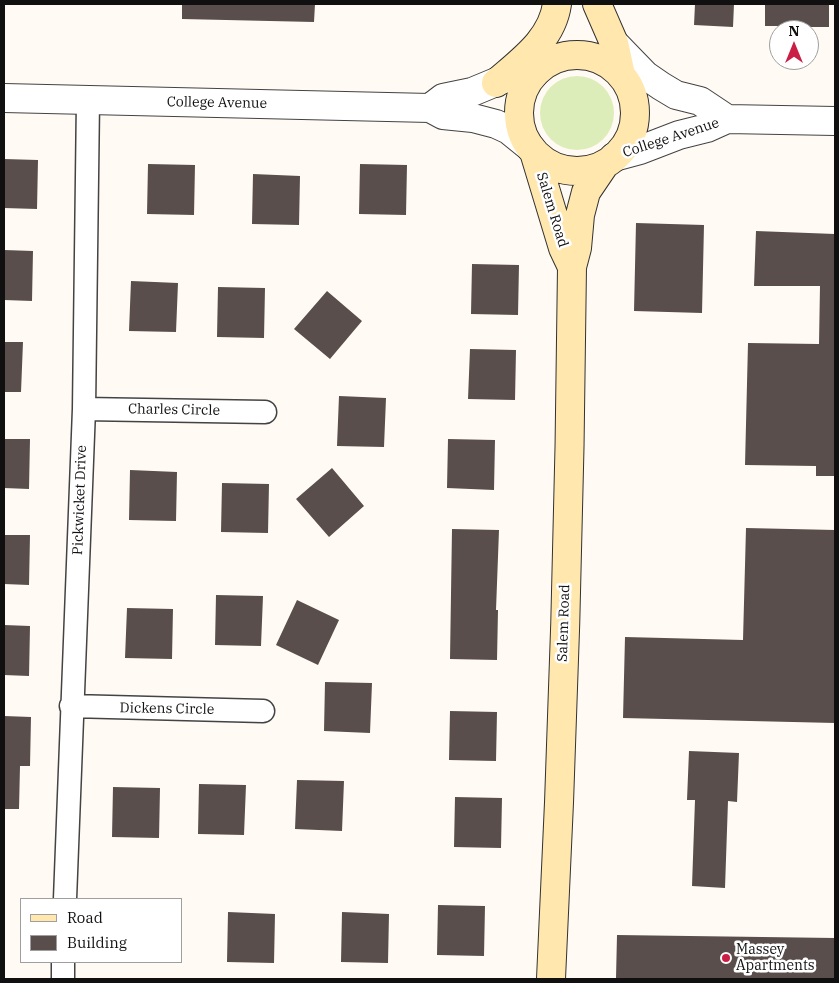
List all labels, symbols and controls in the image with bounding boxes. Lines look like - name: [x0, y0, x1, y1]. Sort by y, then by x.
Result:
- north arrow: [769, 20, 819, 70]
- text: N: [788, 22, 800, 40]
- street label: College Avenue: [167, 94, 267, 112]
- street label: College Avenue: [621, 115, 721, 161]
- street label: Salem Road: [533, 170, 571, 250]
- street label: Charles Circle: [128, 401, 220, 419]
- street label: Pickwicket Drive: [70, 445, 90, 555]
- street label: Salem Road: [554, 584, 574, 662]
- street label: Dickens Circle: [120, 700, 214, 718]
- legend: [20, 898, 182, 963]
- text: Road: [67, 908, 103, 927]
- text: Building: [67, 933, 127, 952]
- place label: Massey Apartments: [736, 942, 815, 974]
- marker: Massey Apartments: [720, 952, 732, 964]

